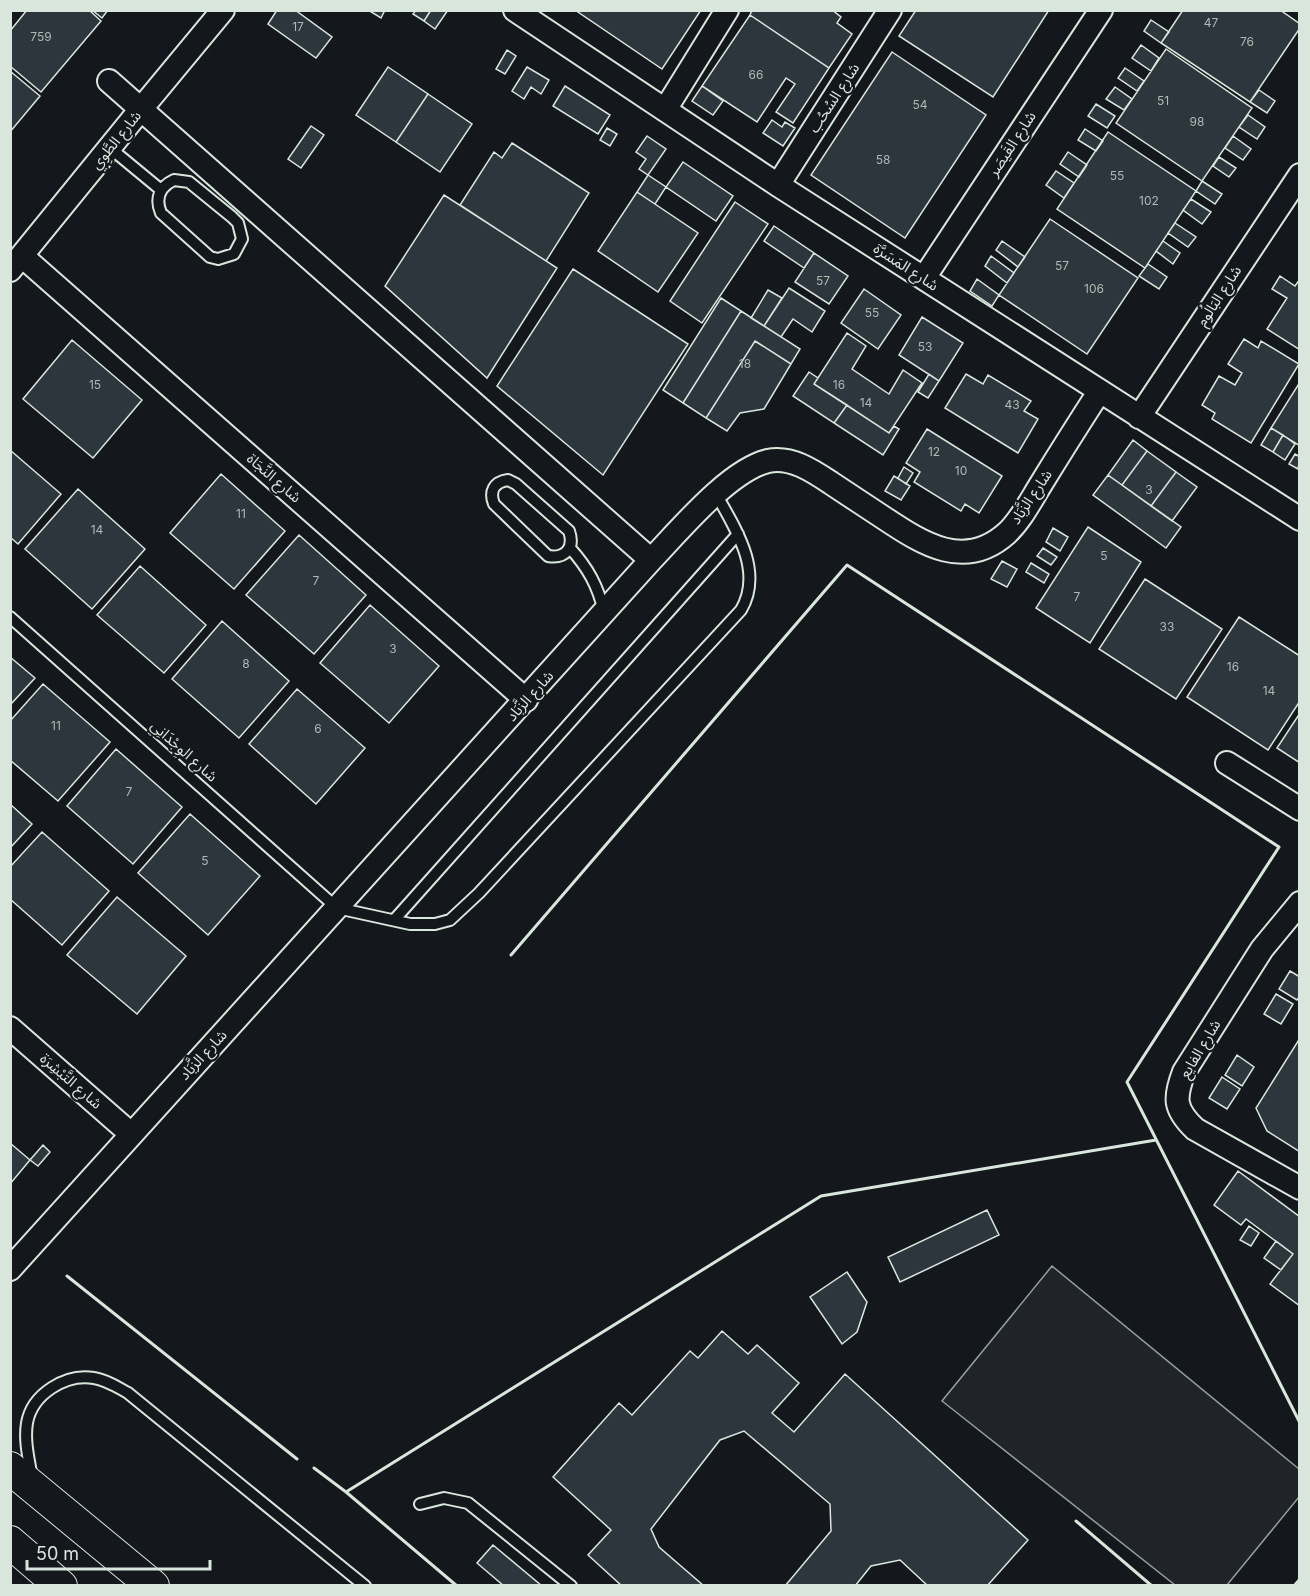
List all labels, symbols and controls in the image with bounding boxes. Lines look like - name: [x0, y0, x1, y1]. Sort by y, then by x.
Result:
- house number: 47: [1204, 15, 1218, 30]
- house number: 17: [292, 19, 304, 34]
- house number: 759: [30, 29, 52, 44]
- house number: 76: [1240, 34, 1254, 49]
- street label: شارع السُحُب: [804, 59, 866, 138]
- house number: 66: [749, 67, 763, 82]
- house number: 51: [1157, 93, 1169, 108]
- house number: 54: [912, 97, 928, 112]
- street label: شارع الطَّوِي: [86, 106, 148, 175]
- street label: شارع القَيصَر: [983, 107, 1042, 182]
- house number: 98: [1190, 114, 1204, 129]
- house number: 58: [876, 152, 890, 167]
- house number: 55: [1110, 168, 1124, 183]
- house number: 102: [1139, 193, 1159, 208]
- street label: شارع المَسَرَّة: [869, 239, 943, 297]
- house number: 57: [1055, 258, 1069, 273]
- street label: شارع البَالُوم: [1190, 261, 1248, 331]
- house number: 57: [816, 273, 830, 288]
- house number: 106: [1084, 281, 1104, 296]
- house number: 55: [865, 305, 879, 320]
- house number: 53: [918, 339, 932, 354]
- house number: 18: [739, 356, 751, 371]
- house number: 15: [89, 377, 101, 392]
- house number: 16: [833, 377, 845, 392]
- house number: 14: [860, 395, 873, 410]
- house number: 43: [1004, 397, 1020, 412]
- house number: 12: [928, 444, 940, 459]
- street label: شارع النَّجَاة: [241, 449, 306, 509]
- house number: 10: [955, 463, 967, 478]
- street label: شارع الزَّبَاد: [1005, 465, 1058, 529]
- house number: 3: [1145, 482, 1153, 497]
- house number: 11: [236, 506, 246, 521]
- house number: 14: [91, 522, 104, 537]
- house number: 5: [1100, 548, 1108, 563]
- house number: 7: [313, 573, 320, 588]
- house number: 7: [1074, 589, 1081, 604]
- house number: 33: [1160, 619, 1174, 634]
- house number: 3: [389, 641, 397, 656]
- house number: 8: [242, 656, 250, 671]
- house number: 16: [1227, 659, 1239, 674]
- street label: شارع الزَّبَاد: [502, 666, 560, 727]
- house number: 14: [1263, 683, 1276, 698]
- street label: شارع الوِجْدَانِي: [145, 716, 222, 788]
- house number: 11: [51, 718, 61, 733]
- house number: 6: [314, 721, 322, 736]
- house number: 7: [126, 784, 133, 799]
- house number: 5: [201, 853, 209, 868]
- street label: شارع الفايع: [1175, 1016, 1227, 1083]
- street label: شارع الزَّبَاد: [174, 1025, 233, 1086]
- street label: شارع التَّبْشِرَة: [35, 1049, 106, 1115]
- scale bar: [27, 1533, 210, 1571]
- text: 50 m: [36, 1543, 79, 1564]

